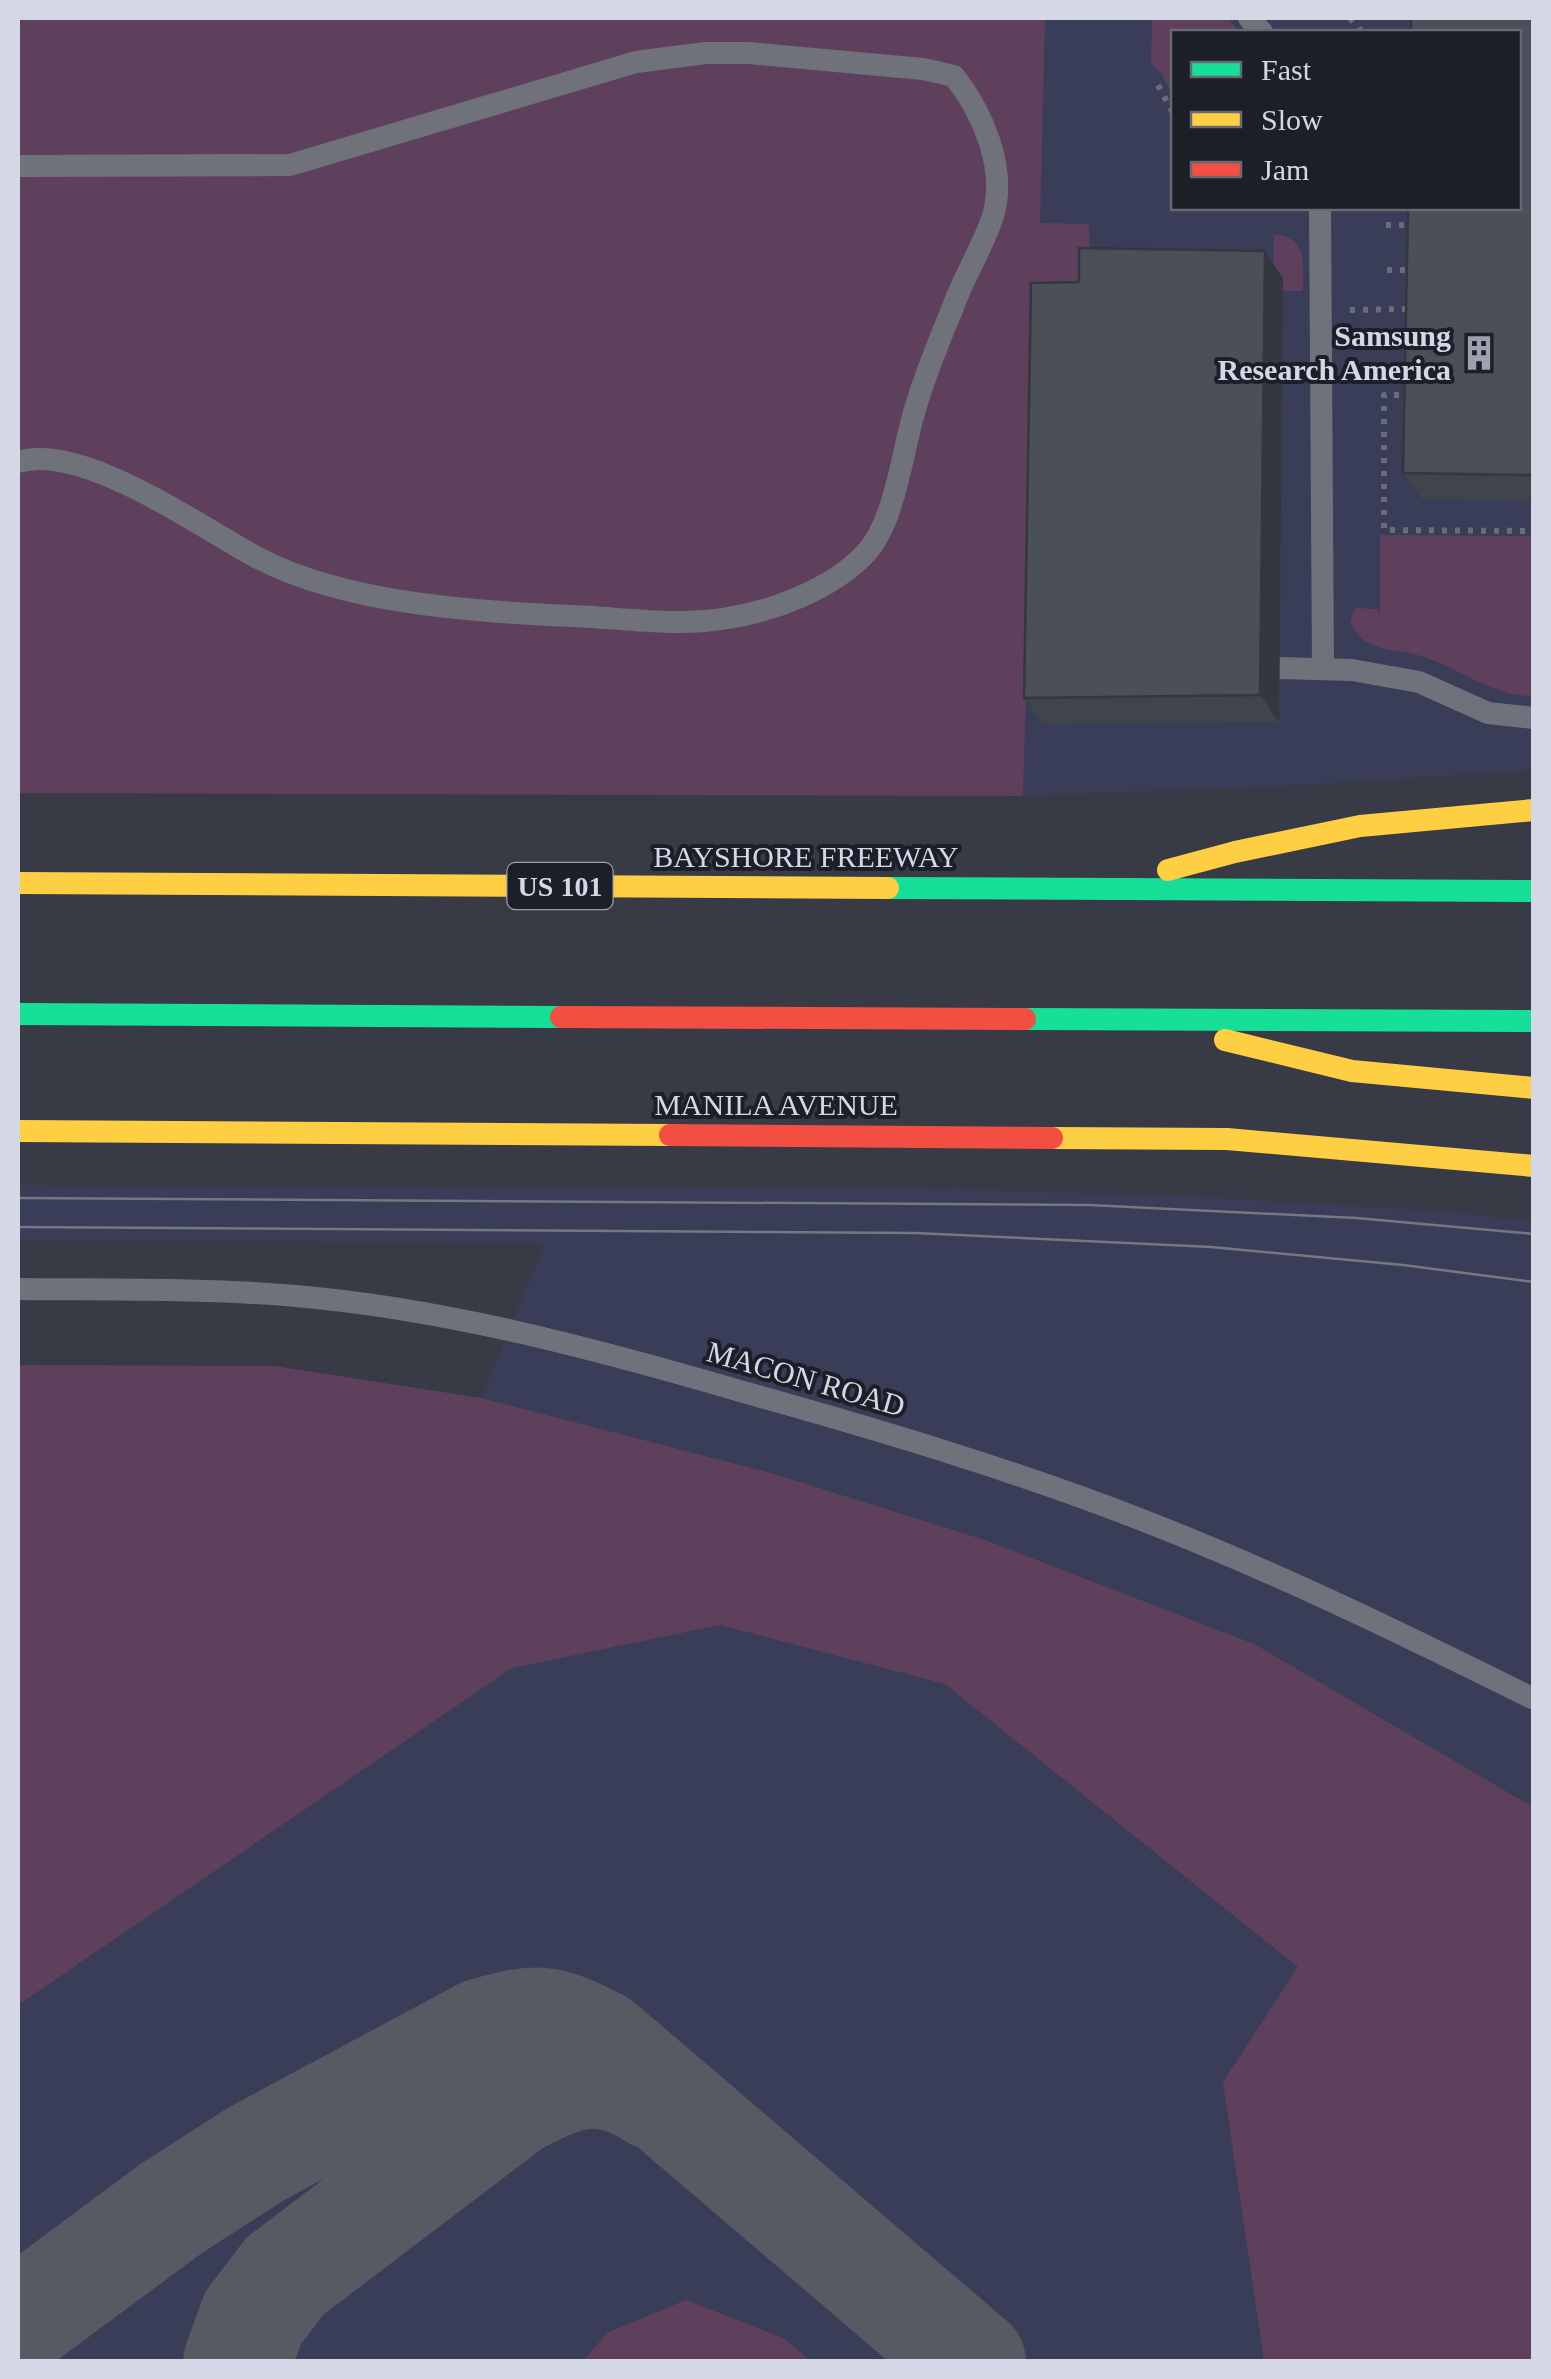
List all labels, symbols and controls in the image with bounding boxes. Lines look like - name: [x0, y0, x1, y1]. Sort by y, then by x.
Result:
- legend: [1171, 30, 1521, 210]
- text: Fast: [1261, 53, 1312, 86]
- text: Slow: [1261, 103, 1323, 136]
- text: Jam: [1261, 153, 1309, 186]
- place label: Samsung Research America: [1217, 319, 1451, 386]
- building icon: Samsung Research America: [1460, 334, 1498, 372]
- street label: BAYSHORE FREEWAY: [653, 840, 959, 873]
- road number: US 101: [508, 863, 612, 909]
- street label: MANILA AVENUE: [654, 1088, 898, 1121]
- street label: MACON ROAD: [703, 1335, 909, 1423]

